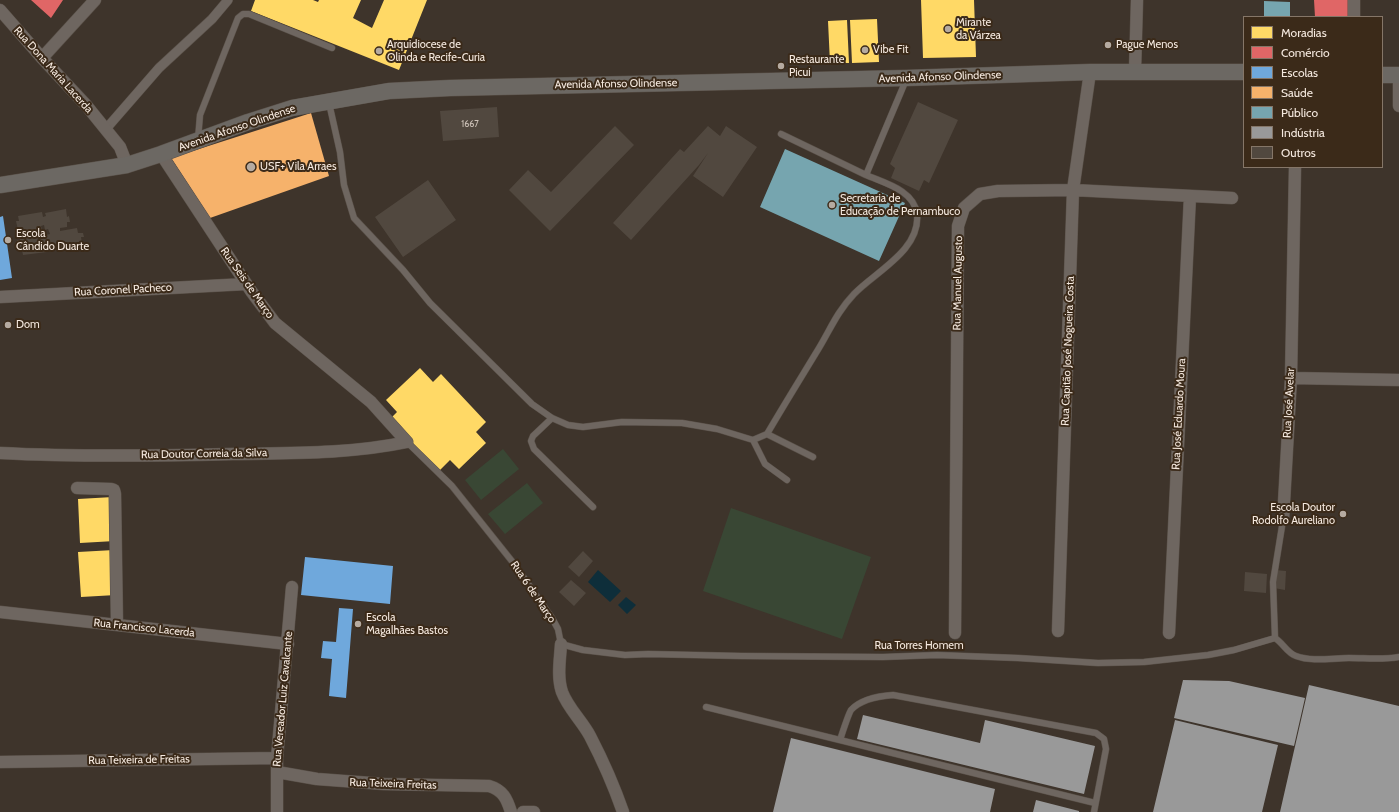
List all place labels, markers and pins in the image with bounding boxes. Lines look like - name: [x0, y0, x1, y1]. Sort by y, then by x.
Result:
- place label: Mirante da Várzea: [956, 16, 1001, 42]
- marker: Mirante da Várzea: [943, 24, 953, 34]
- place label: Arquidiocese de Olinda e Recife-Curia: [387, 38, 485, 64]
- place label: Pague Menos: [1116, 38, 1178, 52]
- marker: Pague Menos: [1103, 40, 1113, 50]
- place label: Vibe Fit: [873, 43, 908, 57]
- marker: Vibe Fit: [860, 45, 870, 55]
- marker: Arquidiocese de Olinda e Recife-Curia: [374, 46, 384, 56]
- place label: Restaurante Picui: [789, 53, 844, 79]
- marker: Restaurante Picui: [776, 61, 786, 71]
- place label: USF+ Vila Arraes: [260, 160, 336, 174]
- marker: USF+ Vila Arraes: [245, 161, 257, 173]
- place label: Secretaria de Educação de Pernambuco: [840, 192, 960, 218]
- marker: Secretaria de Educação de Pernambuco: [827, 200, 837, 210]
- place label: Escola Cândido Duarte: [16, 227, 89, 253]
- marker: Escola Cândido Duarte: [3, 235, 13, 245]
- place label: Dom: [16, 318, 40, 332]
- marker: Dom: [3, 320, 13, 330]
- place label: Escola Doutor Rodolfo Aureliano: [1252, 501, 1335, 527]
- marker: Escola Doutor Rodolfo Aureliano: [1338, 509, 1348, 519]
- place label: Escola Magalhães Bastos: [366, 611, 448, 637]
- marker: Escola Magalhães Bastos: [353, 619, 363, 629]

